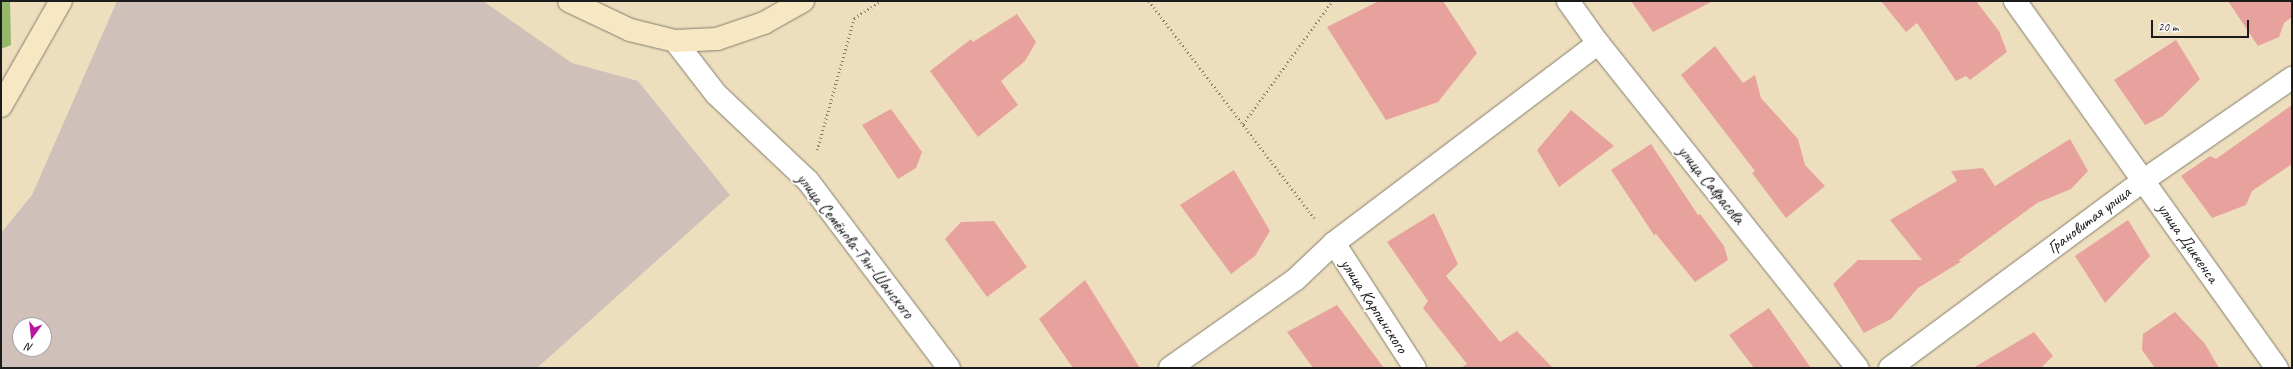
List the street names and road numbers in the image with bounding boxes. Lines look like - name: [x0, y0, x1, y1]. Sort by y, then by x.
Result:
- street label: улица Саврасова: [1673, 141, 1749, 229]
- street label: улица Семёнова-Тян-Шанского: [792, 169, 918, 323]
- street label: Грановитая улица: [2043, 181, 2135, 259]
- street label: улица Диккенса: [2153, 199, 2223, 287]
- street label: улица Карпинского: [1336, 255, 1412, 357]

